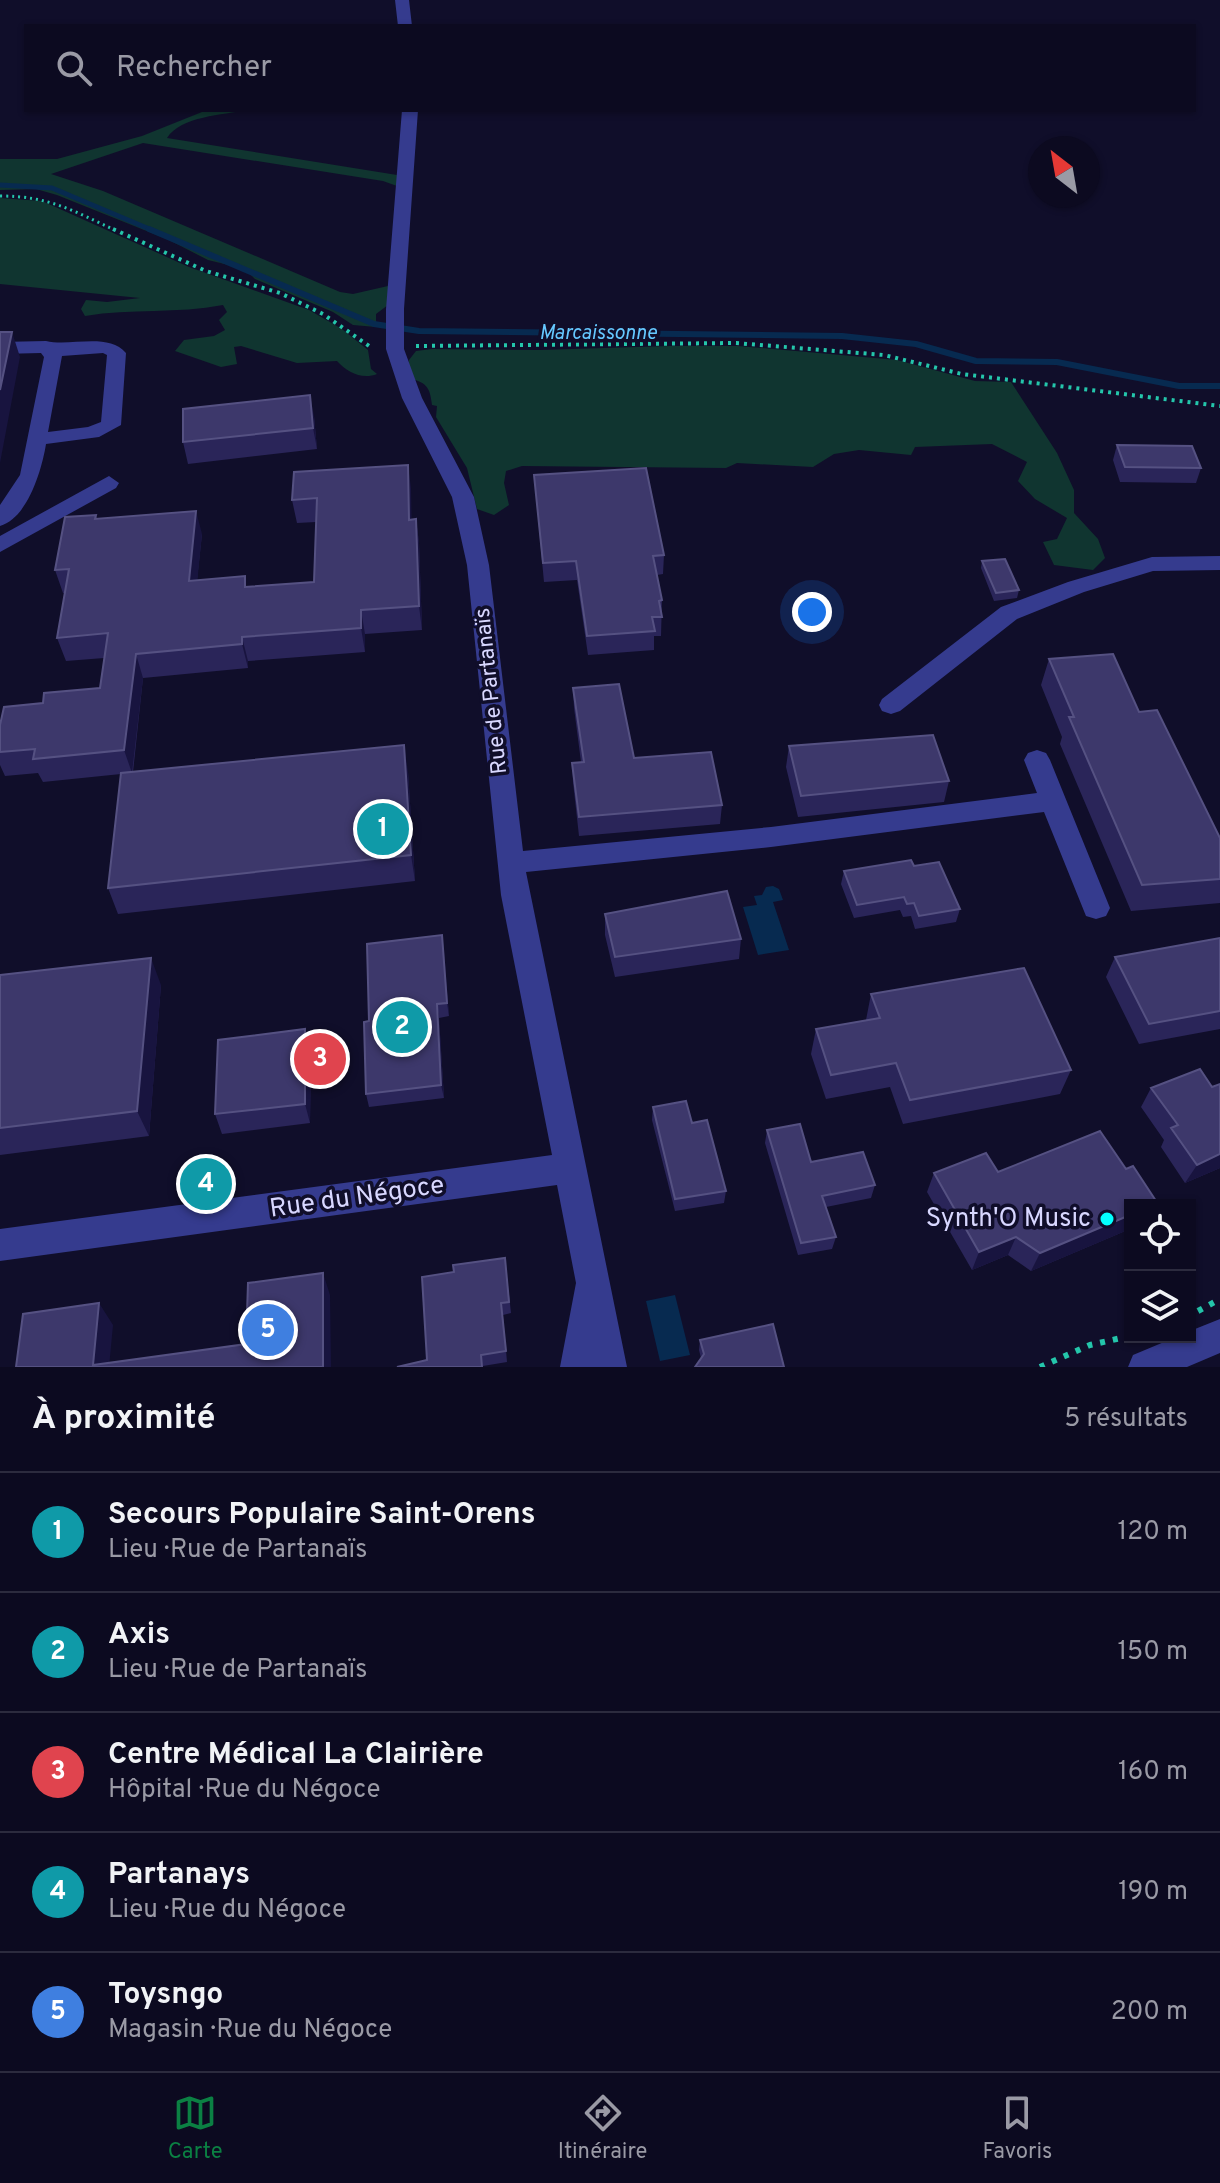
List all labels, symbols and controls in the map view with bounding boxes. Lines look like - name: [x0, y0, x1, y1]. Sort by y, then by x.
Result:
- search box: [24, 24, 1196, 112]
- icon: search: [52, 46, 96, 90]
- text: Rechercher: [116, 50, 272, 87]
- north arrow: [1028, 136, 1100, 208]
- water label: Marcaissonne: [539, 321, 657, 347]
- your location: [792, 592, 832, 632]
- street label: Rue de Partanaïs: [470, 607, 514, 775]
- pin: 1: [357, 799, 409, 859]
- pin: 2: [376, 997, 428, 1057]
- pin: 3: [294, 1029, 346, 1089]
- pin: 4: [180, 1154, 232, 1214]
- street label: Rue du Négoce: [268, 1169, 446, 1227]
- map controls: [1124, 1199, 1196, 1343]
- button: locate: [1124, 1199, 1196, 1271]
- place label: Synth'O Music: [926, 1203, 1091, 1236]
- marker: Synth'O Music: [1098, 1210, 1116, 1228]
- button: layers: [1124, 1271, 1196, 1343]
- pin: 5: [242, 1300, 294, 1360]
- text: À proximité: [32, 1398, 215, 1441]
- text: 5 résultats: [1064, 1403, 1188, 1436]
- text: Secours Populaire Saint-Orens: [108, 1497, 536, 1534]
- text: 1: [53, 1516, 63, 1549]
- text: 120 m: [1118, 1516, 1188, 1549]
- text: Lieu · Rue de Partanaïs: [108, 1534, 367, 1567]
- text: Axis: [108, 1617, 170, 1654]
- text: 2: [50, 1636, 66, 1669]
- text: 150 m: [1117, 1636, 1188, 1669]
- text: Lieu · Rue de Partanaïs: [108, 1654, 367, 1687]
- text: Centre Médical La Clairière: [108, 1737, 484, 1774]
- text: 3: [50, 1756, 66, 1789]
- text: 160 m: [1118, 1756, 1188, 1789]
- text: Hôpital · Rue du Négoce: [108, 1774, 380, 1807]
- text: Partanays: [108, 1857, 250, 1894]
- text: 4: [50, 1876, 66, 1909]
- text: 190 m: [1118, 1876, 1188, 1909]
- text: Lieu · Rue du Négoce: [108, 1894, 346, 1927]
- text: Toysngo: [108, 1977, 223, 2014]
- text: 5: [50, 1996, 66, 2029]
- text: 200 m: [1111, 1996, 1188, 2029]
- text: Magasin · Rue du Négoce: [108, 2014, 392, 2047]
- tab: Carte: [168, 2091, 223, 2166]
- tab: Itinéraire: [558, 2091, 647, 2166]
- tab: Favoris: [983, 2091, 1052, 2166]

